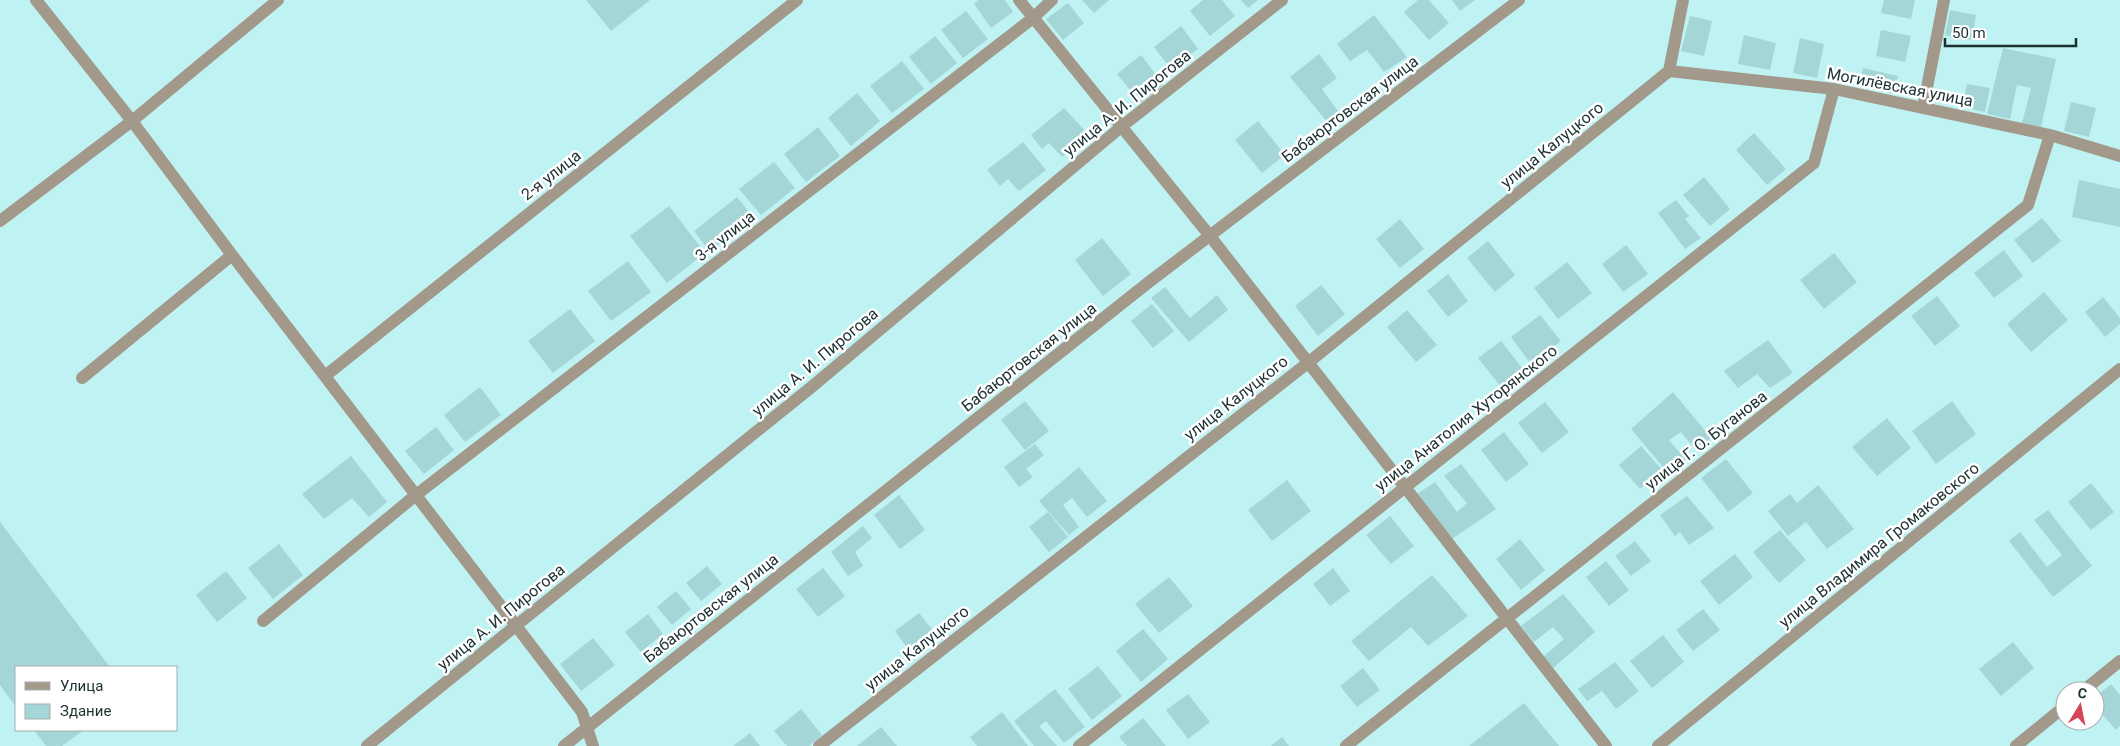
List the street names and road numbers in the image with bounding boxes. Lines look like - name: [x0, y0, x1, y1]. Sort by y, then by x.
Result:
- street label: улица А. И. Пирогова: [1059, 46, 1195, 160]
- street label: Бабаюртовская улица: [1278, 52, 1422, 166]
- street label: Могилёвская улица: [1825, 64, 1975, 110]
- street label: улица Калуцкого: [1497, 98, 1607, 192]
- street label: 2-я улица: [518, 146, 584, 204]
- street label: 3-я улица: [692, 207, 758, 265]
- street label: Бабаюртовская улица: [958, 298, 1100, 416]
- street label: улица А. И. Пирогова: [748, 304, 882, 420]
- street label: улица Анатолия Хуторянского: [1371, 341, 1561, 495]
- street label: улица Калуцкого: [1180, 352, 1292, 444]
- street label: улица Г. О. Буганова: [1641, 386, 1771, 494]
- street label: улица Владимира Громаковского: [1775, 458, 1983, 632]
- street label: Бабаюртовская улица: [640, 549, 782, 667]
- street label: улица А. И. Пирогова: [433, 560, 569, 674]
- street label: улица Калуцкого: [861, 602, 973, 694]

